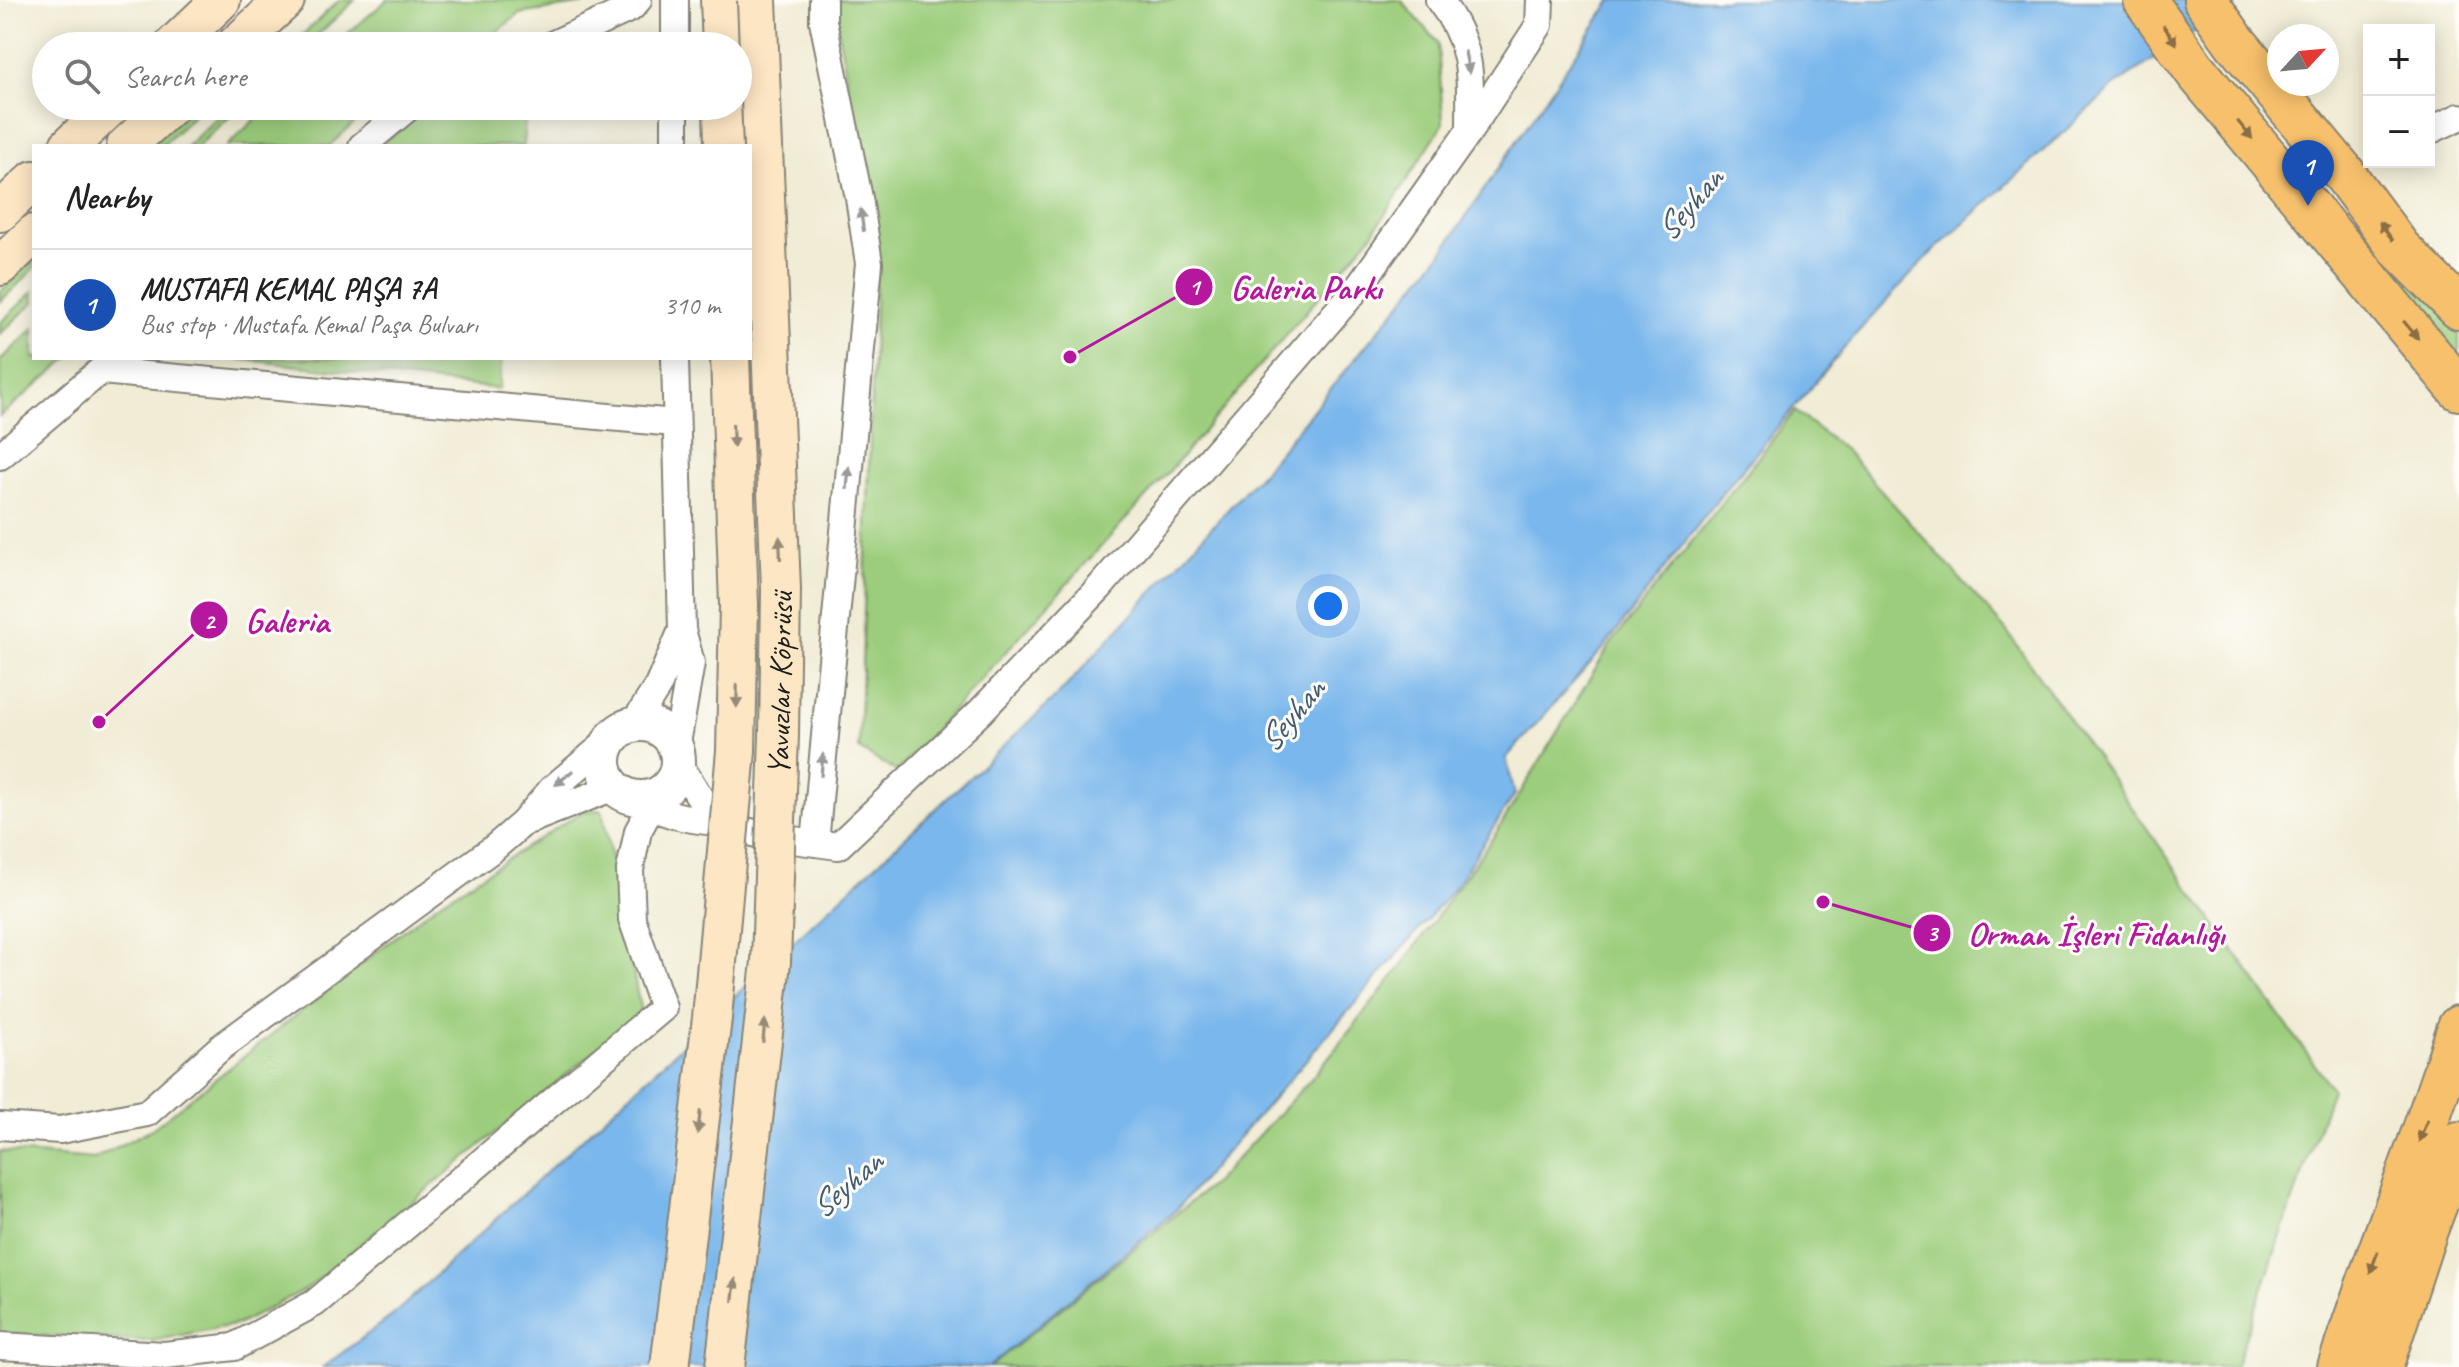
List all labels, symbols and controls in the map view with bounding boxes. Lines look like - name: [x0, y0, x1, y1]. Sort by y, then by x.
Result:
- one-way arrow: [2162, 24, 2178, 46]
- north arrow: [2267, 24, 2339, 96]
- map controls: [2363, 24, 2435, 168]
- button: +: [2363, 24, 2435, 96]
- search box: [32, 32, 752, 120]
- one-way arrow: [1462, 49, 1474, 74]
- icon: search: [60, 54, 104, 98]
- text: Search here: [124, 57, 246, 95]
- button: −: [2363, 96, 2435, 168]
- one-way arrow: [2236, 120, 2253, 140]
- pin: 1: [2282, 140, 2334, 206]
- water label: Seyhan: [1646, 156, 1735, 249]
- text: Nearby: [64, 175, 150, 218]
- one-way arrow: [855, 207, 868, 232]
- one-way arrow: [2379, 221, 2395, 241]
- callout: Galeria Parkı: [1174, 258, 1398, 316]
- text: Galeria Parkı: [1230, 266, 1384, 309]
- text: MUSTAFA KEMAL PAŞA 7A: [140, 270, 436, 308]
- text: 1: [1189, 272, 1203, 302]
- text: 1: [84, 289, 96, 322]
- text: 310 m: [664, 289, 720, 322]
- text: Bus stop · Mustafa Kemal Paşa Bulvarı: [140, 308, 478, 341]
- one-way arrow: [2402, 319, 2419, 339]
- one-way arrow: [726, 424, 739, 449]
- one-way arrow: [842, 465, 855, 490]
- one-way arrow: [773, 535, 786, 560]
- your location: [1308, 586, 1348, 626]
- street label: Yavuzlar Köprüsü: [757, 589, 801, 776]
- callout: Galeria: [189, 591, 344, 649]
- text: Galeria: [245, 599, 332, 642]
- text: 2: [204, 606, 217, 636]
- water label: Seyhan: [1248, 667, 1336, 761]
- one-way arrow: [731, 684, 744, 709]
- one-way arrow: [815, 752, 828, 777]
- one-way arrow: [555, 769, 574, 787]
- callout: Orman İşleri Fidanlığı: [1912, 904, 2240, 962]
- text: Orman İşleri Fidanlığı: [1968, 912, 2227, 955]
- text: 3: [1927, 918, 1940, 948]
- one-way arrow: [758, 1018, 771, 1043]
- one-way arrow: [693, 1110, 706, 1135]
- one-way arrow: [2416, 1119, 2429, 1143]
- water label: Seyhan: [801, 1138, 894, 1227]
- one-way arrow: [2368, 1250, 2380, 1274]
- one-way arrow: [727, 1277, 740, 1302]

